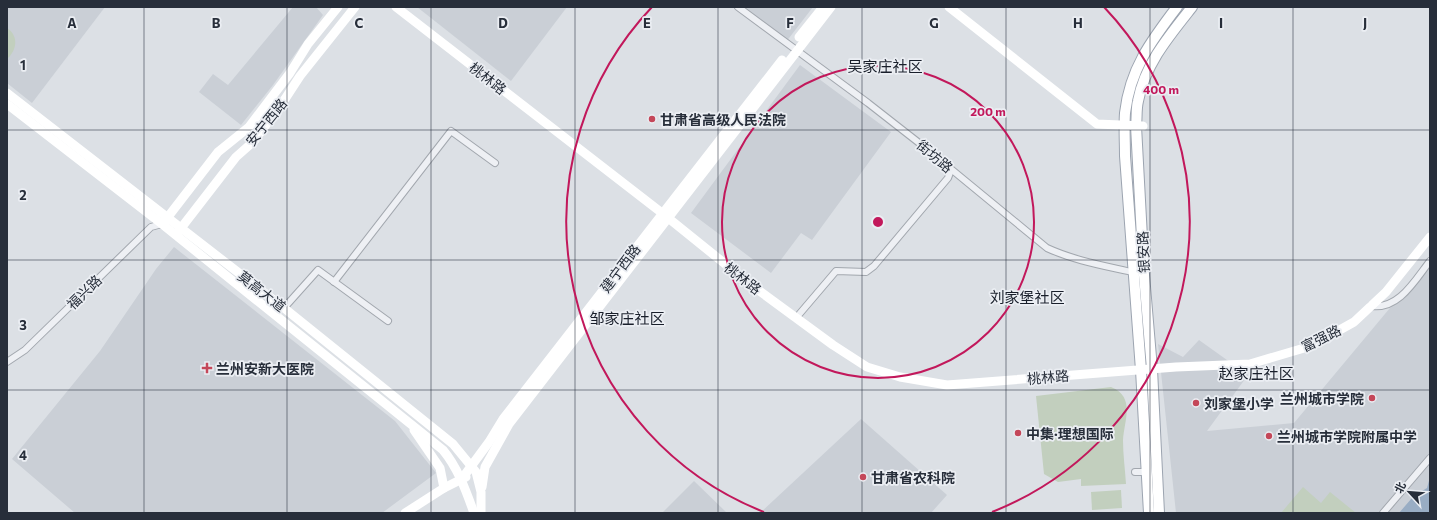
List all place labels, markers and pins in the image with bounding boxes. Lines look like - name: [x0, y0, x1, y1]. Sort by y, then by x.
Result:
- place label: 甘肃省高级人民法院: [660, 111, 786, 128]
- marker: 甘肃省高级人民法院: [647, 114, 657, 124]
- centre of rings: [871, 215, 885, 229]
- place label: 兰州安新大医院: [216, 360, 314, 377]
- marker: 兰州安新大医院: [201, 362, 213, 374]
- place label: 兰州城市学院: [1280, 390, 1364, 407]
- marker: 兰州城市学院: [1367, 393, 1377, 403]
- place label: 刘家堡小学: [1204, 395, 1274, 412]
- marker: 刘家堡小学: [1191, 398, 1201, 408]
- place label: 中集·理想国际: [1026, 425, 1114, 442]
- marker: 中集·理想国际: [1013, 428, 1023, 438]
- place label: 兰州城市学院附属中学: [1277, 428, 1417, 445]
- marker: 兰州城市学院附属中学: [1264, 431, 1274, 441]
- place label: 甘肃省农科院: [871, 469, 955, 486]
- marker: 甘肃省农科院: [858, 472, 868, 482]

